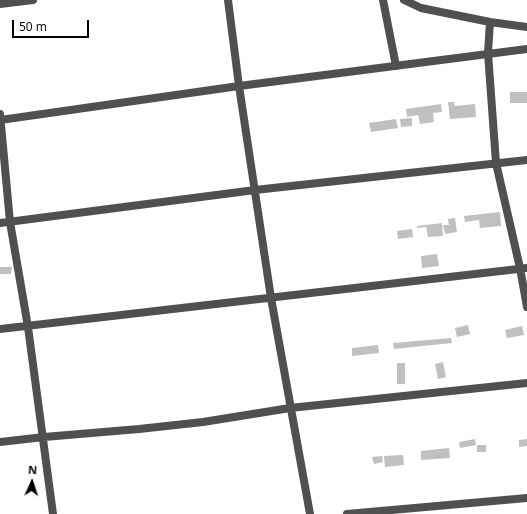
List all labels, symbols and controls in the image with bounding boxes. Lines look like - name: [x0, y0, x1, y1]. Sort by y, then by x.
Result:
- scale bar: [14, 12, 91, 38]
- text: 50 m: [19, 18, 47, 35]
- north arrow: [12, 462, 52, 502]
- text: N: [28, 462, 38, 477]

